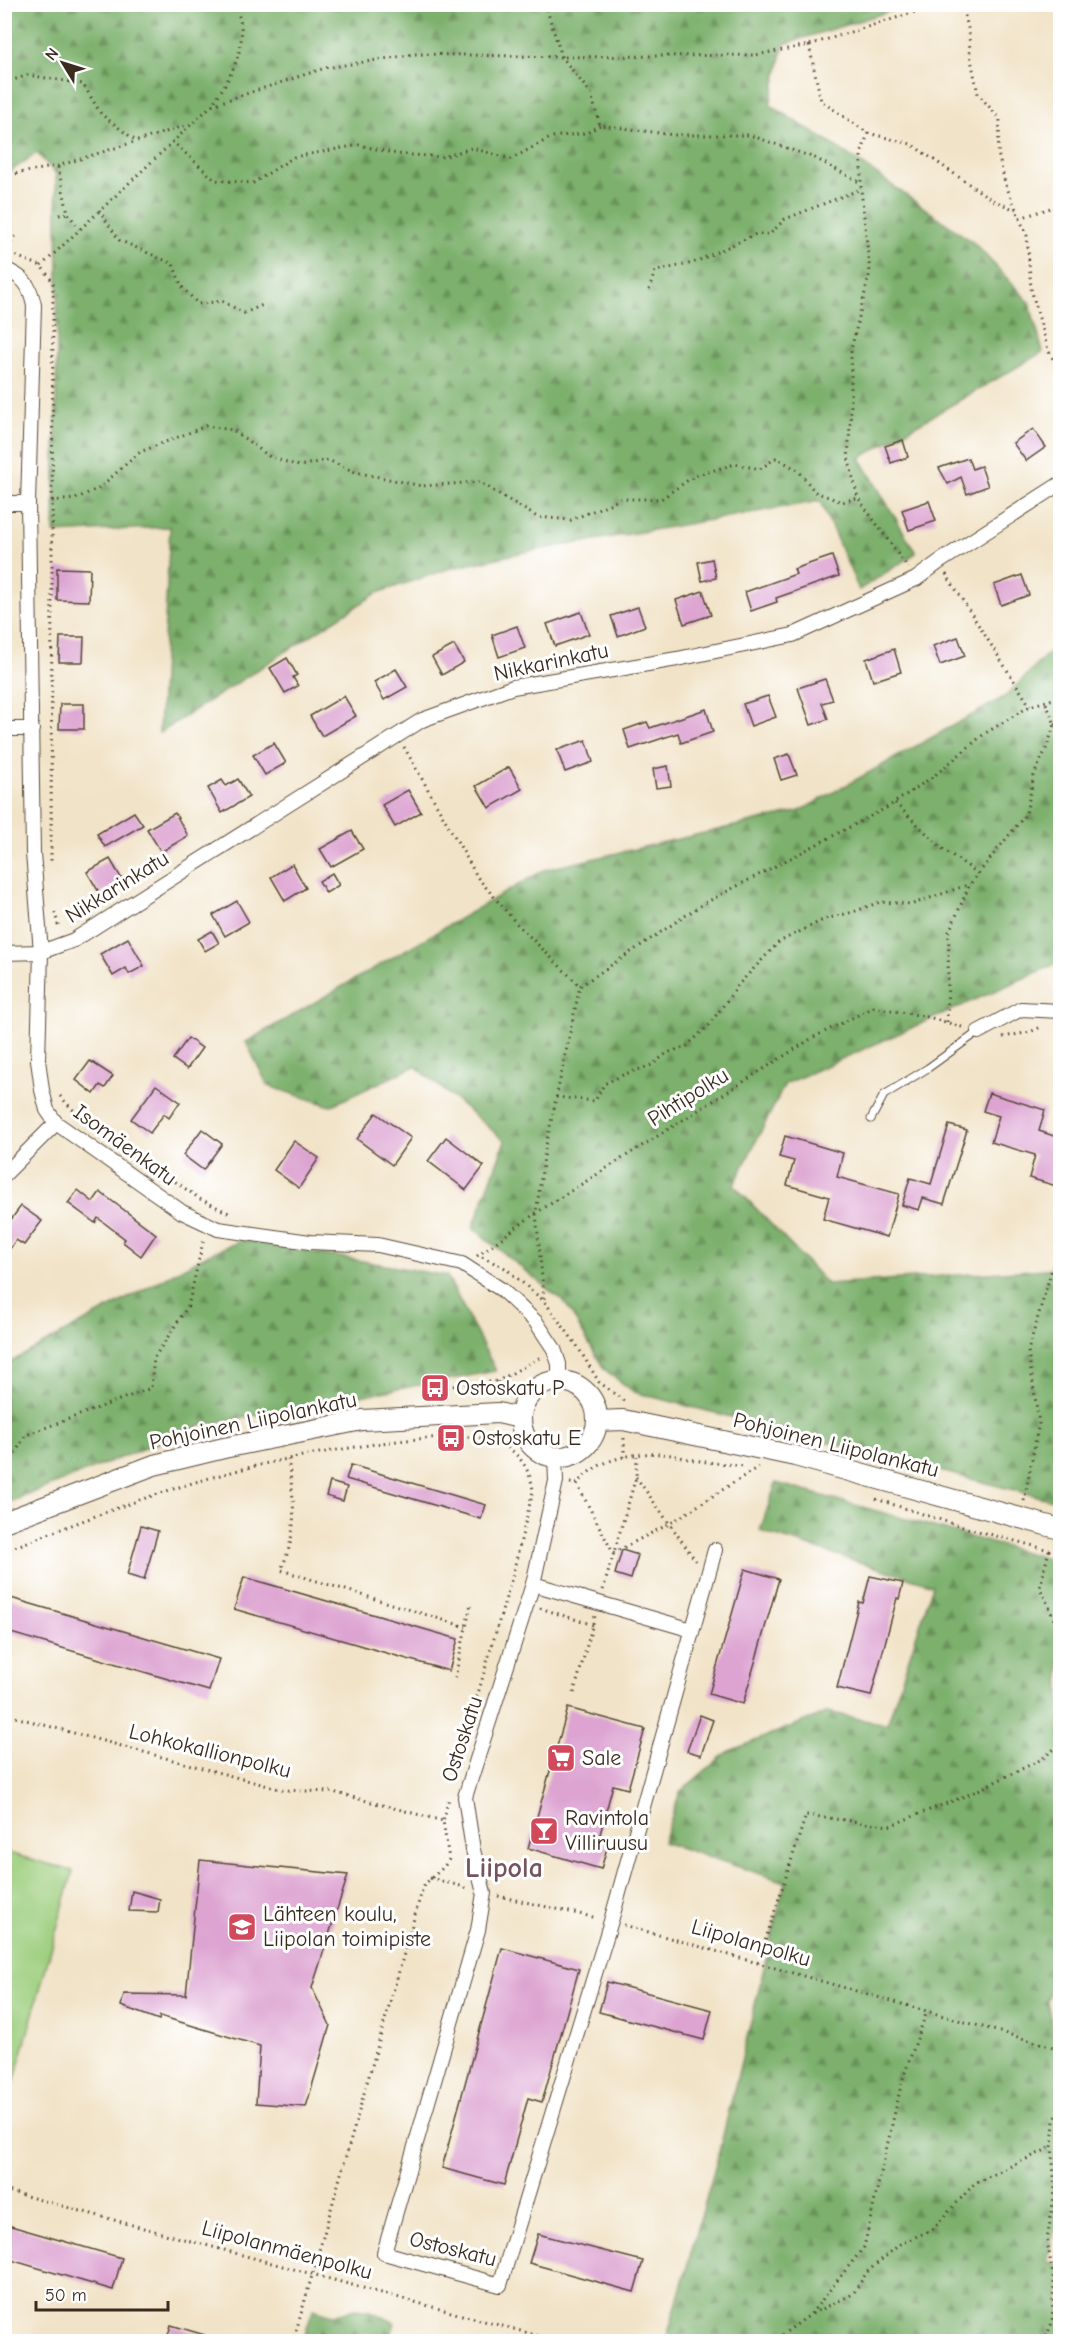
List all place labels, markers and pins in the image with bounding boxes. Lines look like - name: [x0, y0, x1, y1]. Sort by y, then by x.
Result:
- bus stop icon: Ostoskatu P: [419, 1372, 451, 1404]
- place label: Ostoskatu P: [456, 1375, 564, 1401]
- bus stop icon: Ostoskatu E: [435, 1422, 467, 1454]
- place label: Ostoskatu E: [472, 1425, 581, 1451]
- supermarket icon: Sale: [545, 1742, 577, 1774]
- place label: Sale: [582, 1745, 621, 1771]
- place label: Ravintola Villiruusu: [565, 1805, 649, 1856]
- bar icon: Ravintola Villiruusu: [528, 1815, 560, 1847]
- place label: Lähteen koulu, Liipolan toimipiste: [263, 1901, 431, 1952]
- school or university icon: Lähteen koulu, Liipolan toimipiste: [226, 1911, 258, 1943]

